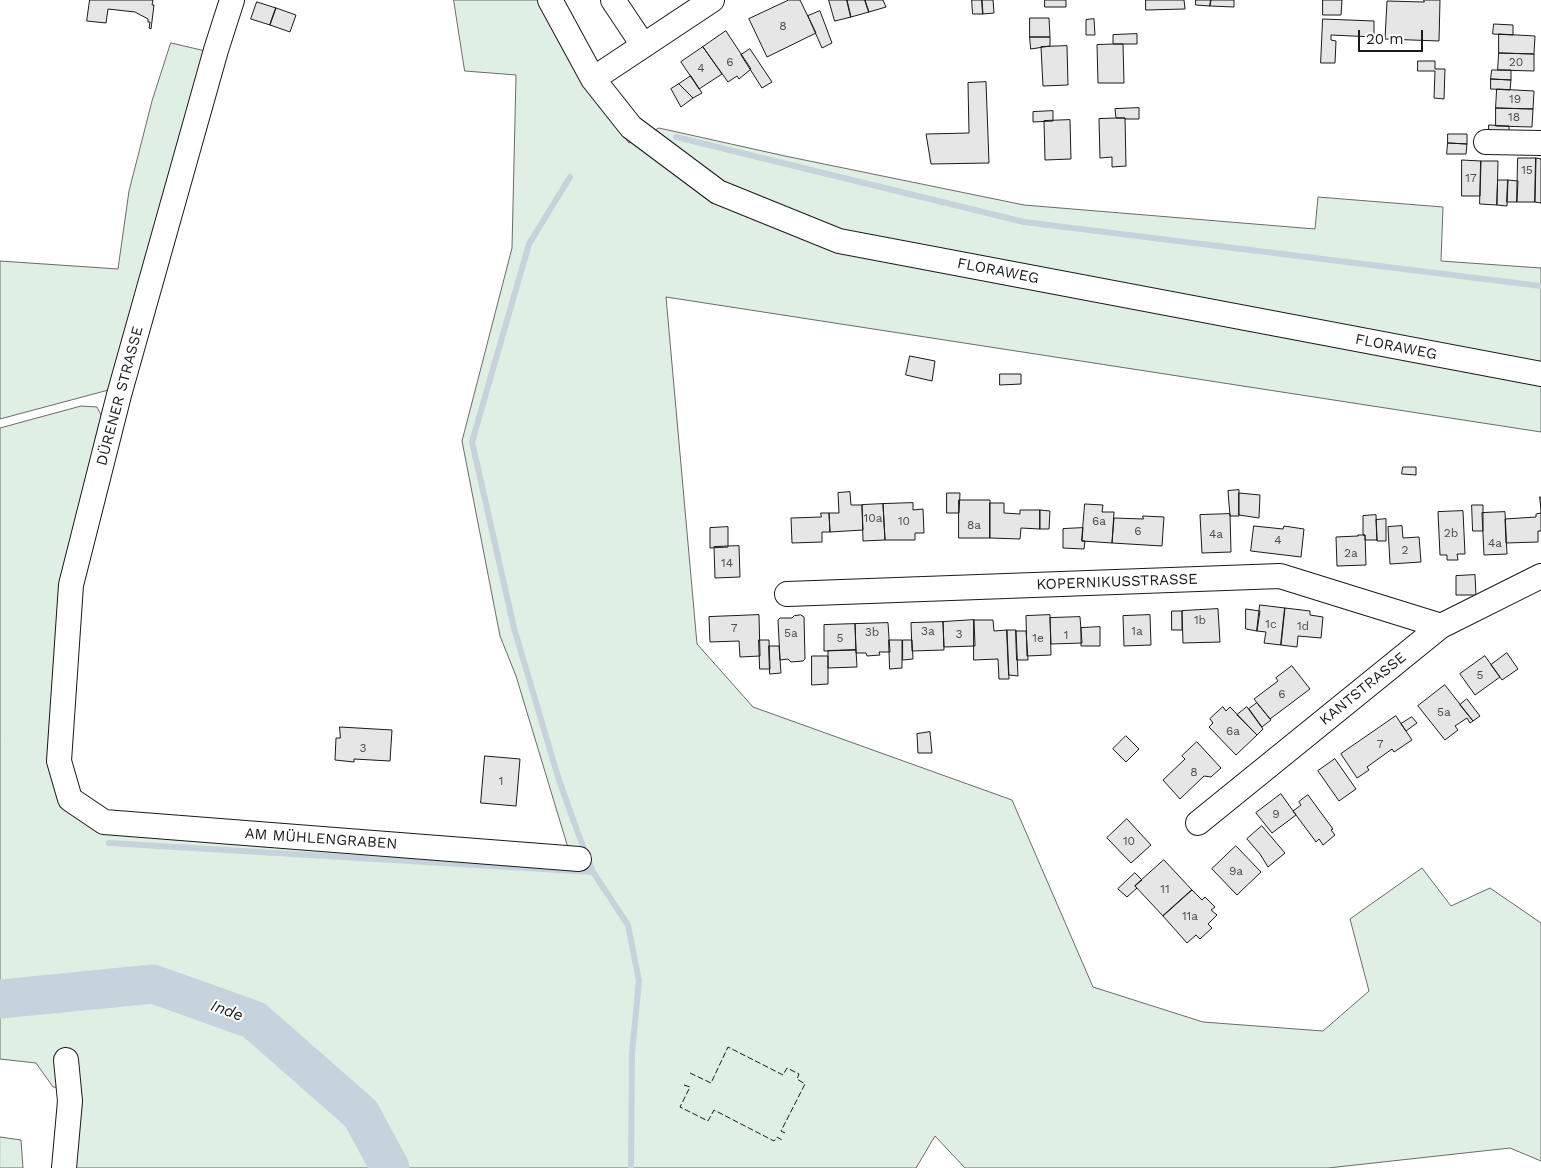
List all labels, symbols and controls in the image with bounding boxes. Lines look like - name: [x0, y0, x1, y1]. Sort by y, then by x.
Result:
- house number: 8: [779, 19, 787, 33]
- scale bar: [1361, 20, 1426, 52]
- text: 20 m: [1366, 30, 1404, 48]
- house number: 6: [726, 55, 734, 69]
- house number: 20: [1509, 55, 1523, 69]
- house number: 4: [697, 61, 705, 75]
- house number: 19: [1509, 92, 1521, 106]
- house number: 18: [1508, 110, 1520, 124]
- house number: 15: [1521, 163, 1533, 177]
- house number: 17: [1465, 171, 1477, 185]
- street label: FLORAWEG: [956, 254, 1040, 288]
- street label: DÜRENER STRASSE: [93, 324, 147, 468]
- street label: FLORAWEG: [1354, 330, 1438, 364]
- house number: 10a: [864, 511, 882, 525]
- house number: 10: [898, 514, 910, 528]
- house number: 6a: [1092, 514, 1106, 528]
- house number: 8a: [967, 518, 981, 532]
- house number: 6: [1134, 524, 1142, 538]
- house number: 2b: [1444, 526, 1458, 540]
- house number: 4a: [1209, 527, 1223, 541]
- house number: 4: [1274, 533, 1282, 547]
- house number: 4a: [1488, 536, 1502, 550]
- house number: 2: [1402, 543, 1408, 557]
- house number: 2a: [1344, 546, 1358, 560]
- house number: 14: [721, 556, 733, 570]
- street label: KOPERNIKUSSTRASSE: [1036, 570, 1198, 594]
- house number: 1b: [1194, 613, 1206, 627]
- house number: 1c: [1265, 617, 1277, 631]
- house number: 1d: [1297, 619, 1309, 633]
- house number: 7: [731, 621, 737, 635]
- house number: 3a: [921, 624, 935, 638]
- house number: 1a: [1131, 624, 1143, 638]
- house number: 3b: [865, 625, 879, 639]
- house number: 5a: [784, 626, 798, 640]
- house number: 3: [956, 627, 962, 641]
- house number: 1: [1064, 628, 1068, 642]
- house number: 5: [837, 631, 843, 645]
- house number: 1e: [1032, 631, 1044, 645]
- street label: KANTSTRASSE: [1316, 649, 1410, 729]
- house number: 5: [1477, 668, 1483, 682]
- house number: 6: [1278, 687, 1286, 701]
- house number: 5a: [1437, 705, 1451, 719]
- house number: 6a: [1226, 724, 1240, 738]
- house number: 7: [1377, 737, 1383, 751]
- house number: 3: [360, 741, 366, 755]
- house number: 8: [1190, 765, 1198, 779]
- house number: 1: [499, 774, 503, 788]
- house number: 9: [1272, 807, 1280, 821]
- street label: AM MÜHLENGRABEN: [244, 825, 398, 853]
- house number: 10: [1123, 834, 1135, 848]
- house number: 9a: [1229, 864, 1243, 878]
- house number: 11: [1160, 882, 1170, 896]
- house number: 11a: [1182, 909, 1198, 923]
- water label: Inde: [208, 996, 246, 1026]

